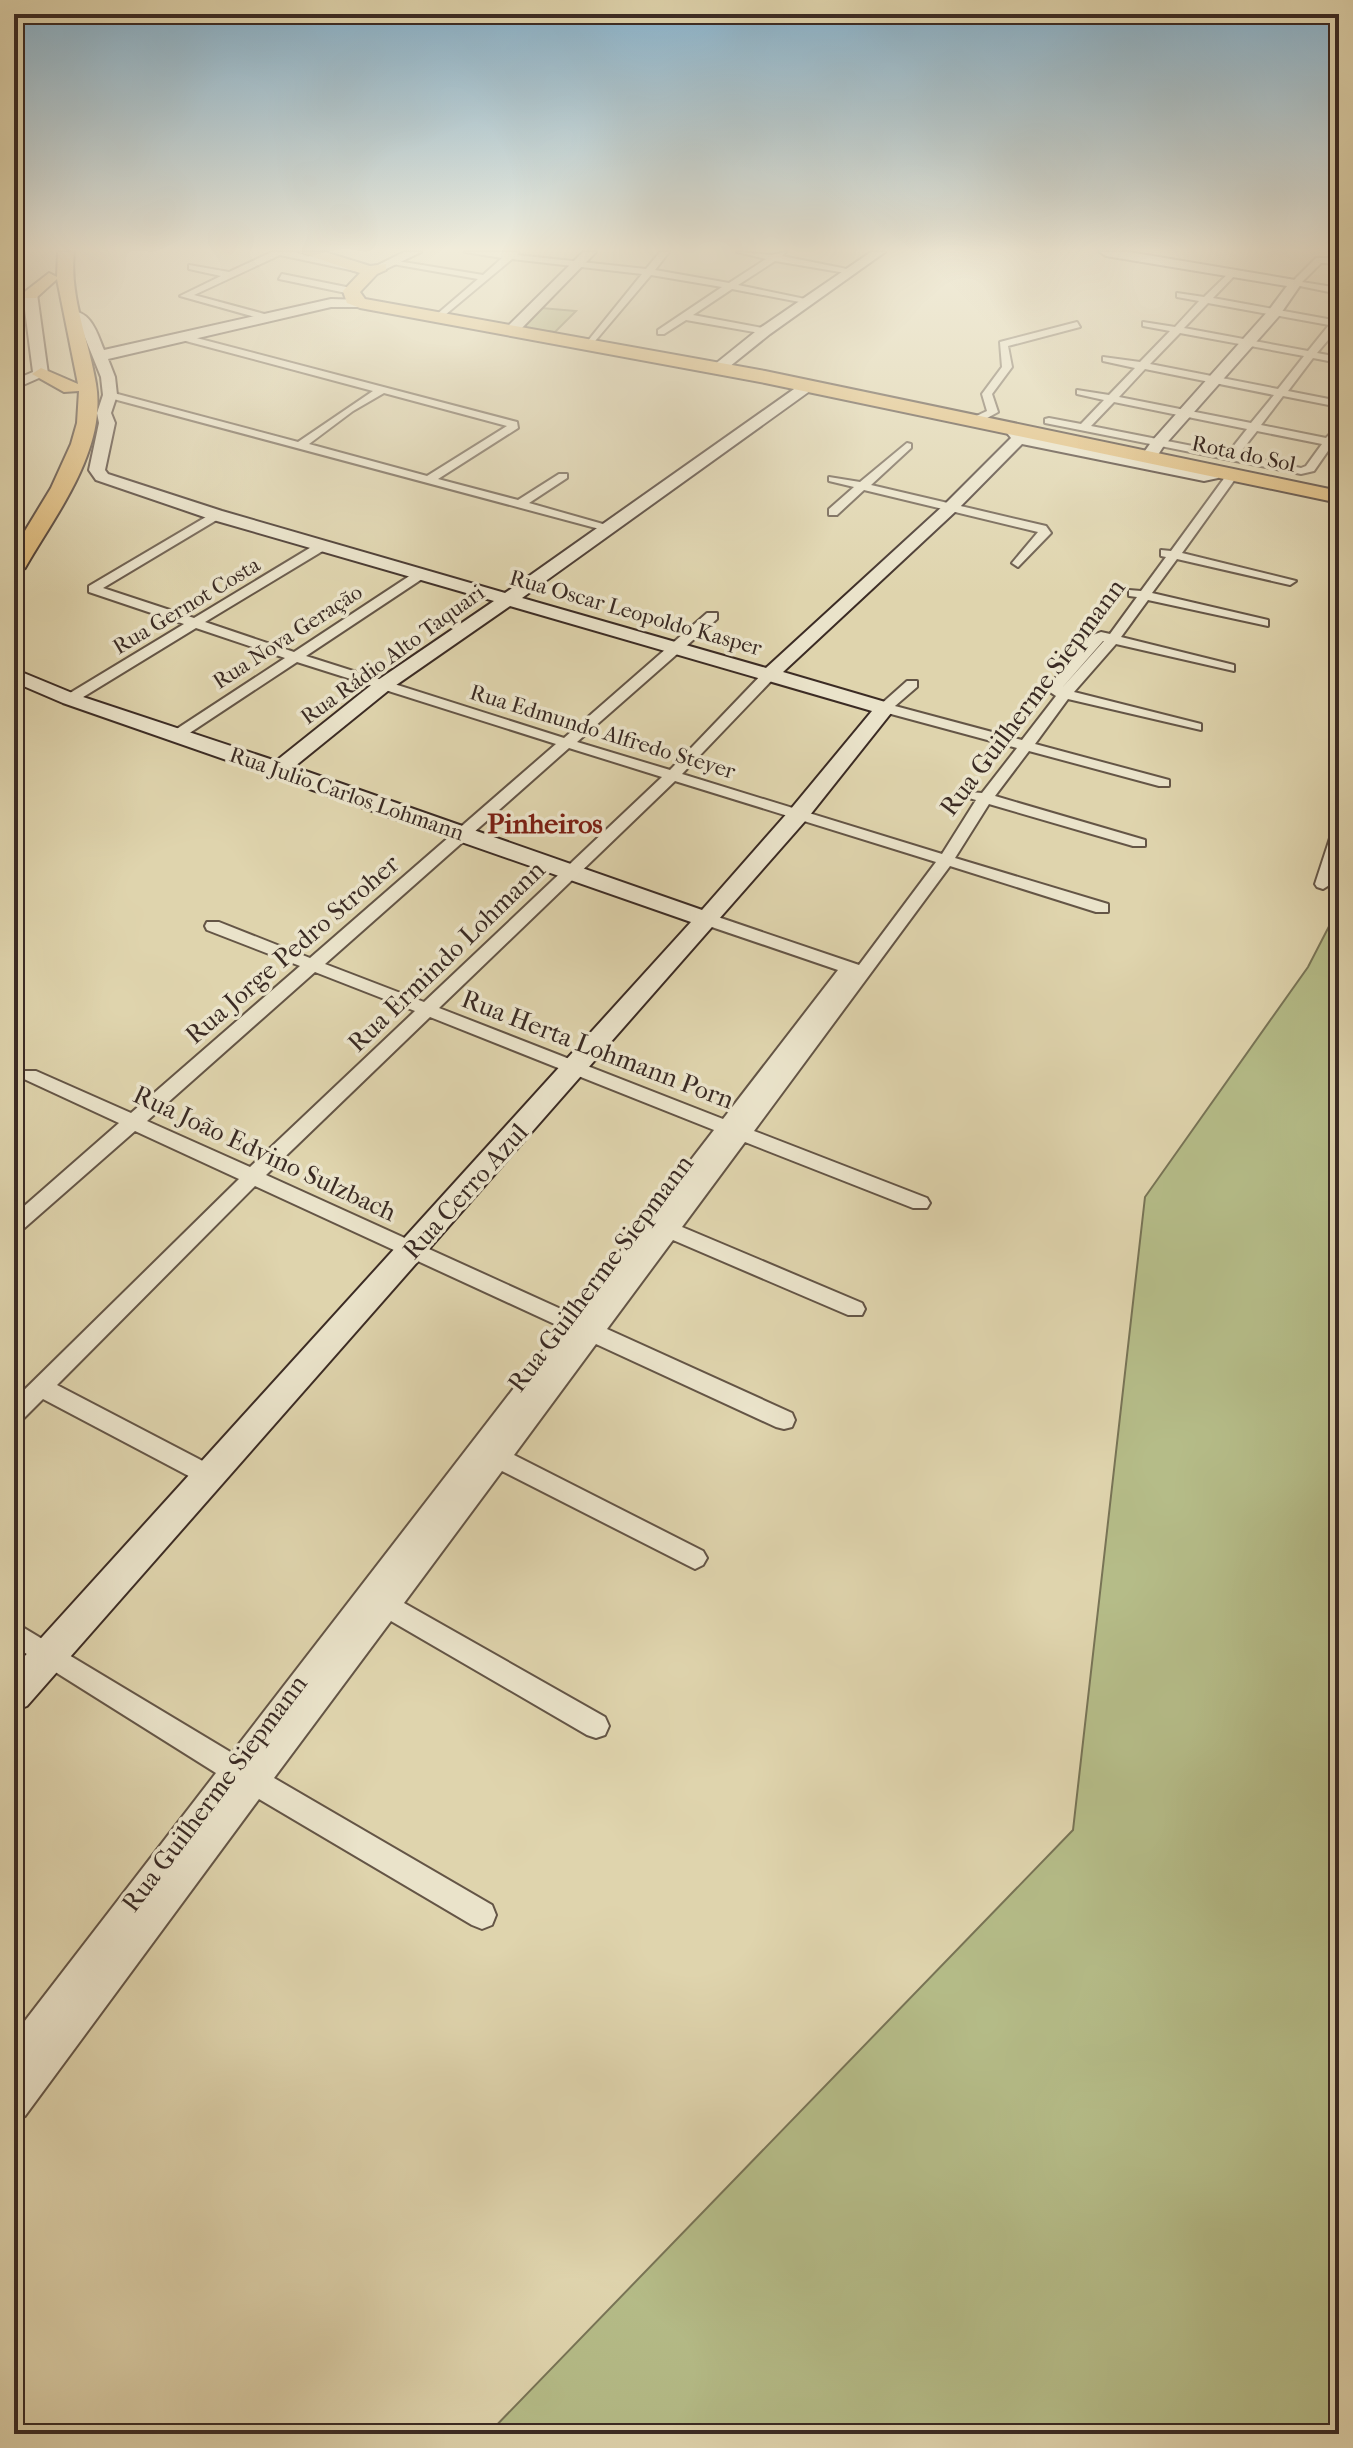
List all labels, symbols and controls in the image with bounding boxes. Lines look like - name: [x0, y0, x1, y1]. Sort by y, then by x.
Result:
- street label: Rota do Sol: [1189, 430, 1298, 478]
- street label: Rua Gernot Costa: [108, 551, 266, 660]
- street label: Rua Oscar Leopoldo Kasper: [507, 564, 765, 662]
- street label: Rua Guilherme Siepmann: [933, 573, 1132, 822]
- street label: Rua Nova Geração: [208, 579, 367, 695]
- street label: Rua Rádio Alto Taquari: [296, 579, 490, 730]
- street label: Rua Edmundo Alfredo Steyer: [467, 679, 739, 785]
- street label: Rua Julio Carlos Lohmann: [226, 742, 468, 846]
- district label: Pinheiros: [487, 807, 603, 840]
- street label: Rua Jorge Pedro Stroher: [179, 848, 406, 1051]
- street label: Rua Ermindo Lohmann: [341, 854, 551, 1059]
- street label: Rua Herta Lohmann Porn: [457, 983, 738, 1116]
- street label: Rua João Edvino Sulzbach: [128, 1079, 402, 1228]
- street label: Rua Cerro Azul: [396, 1117, 534, 1266]
- street label: Rua Guilherme Siepmann: [501, 1149, 700, 1398]
- street label: Rua Guilherme Siepmann: [115, 1669, 314, 1918]

